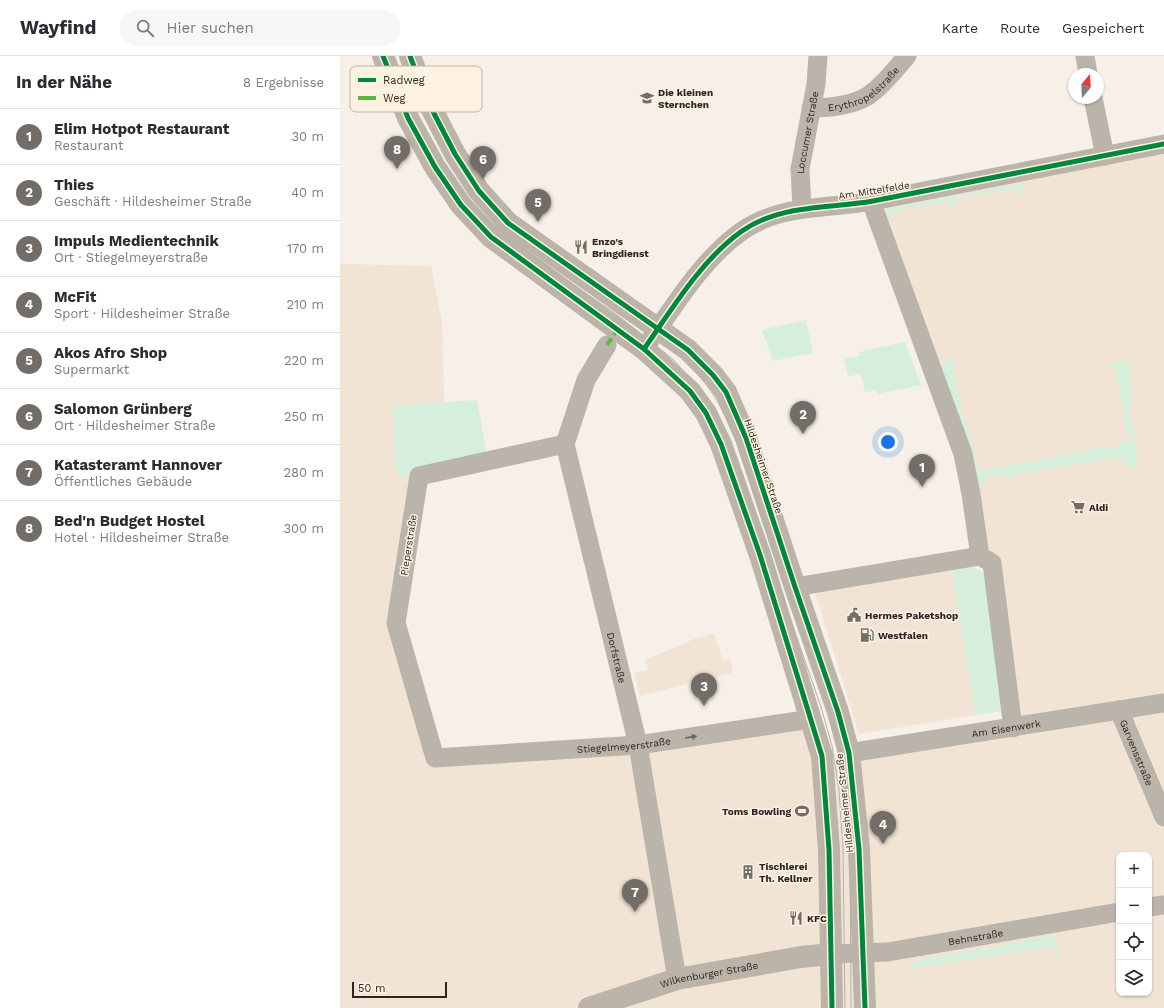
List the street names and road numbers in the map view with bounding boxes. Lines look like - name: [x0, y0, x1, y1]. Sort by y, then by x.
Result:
- street label: Erythropelstraße: [827, 64, 901, 113]
- street label: Loccumer Straße: [795, 90, 821, 174]
- street label: Am Mittelfelde: [838, 179, 911, 202]
- street label: Hildesheimer Straße: [742, 417, 785, 515]
- street label: Pieperstraße: [398, 514, 419, 576]
- street label: Dorfstraße: [605, 631, 628, 685]
- street label: Am Eisenwerk: [971, 718, 1042, 739]
- street label: Garvensstraße: [1118, 718, 1155, 787]
- street label: Stiegelmeyerstraße: [577, 735, 672, 755]
- street label: Hildesheimer Straße: [834, 753, 855, 853]
- street label: Behnstraße: [947, 927, 1004, 947]
- street label: Wilkenburger Straße: [659, 960, 759, 990]

